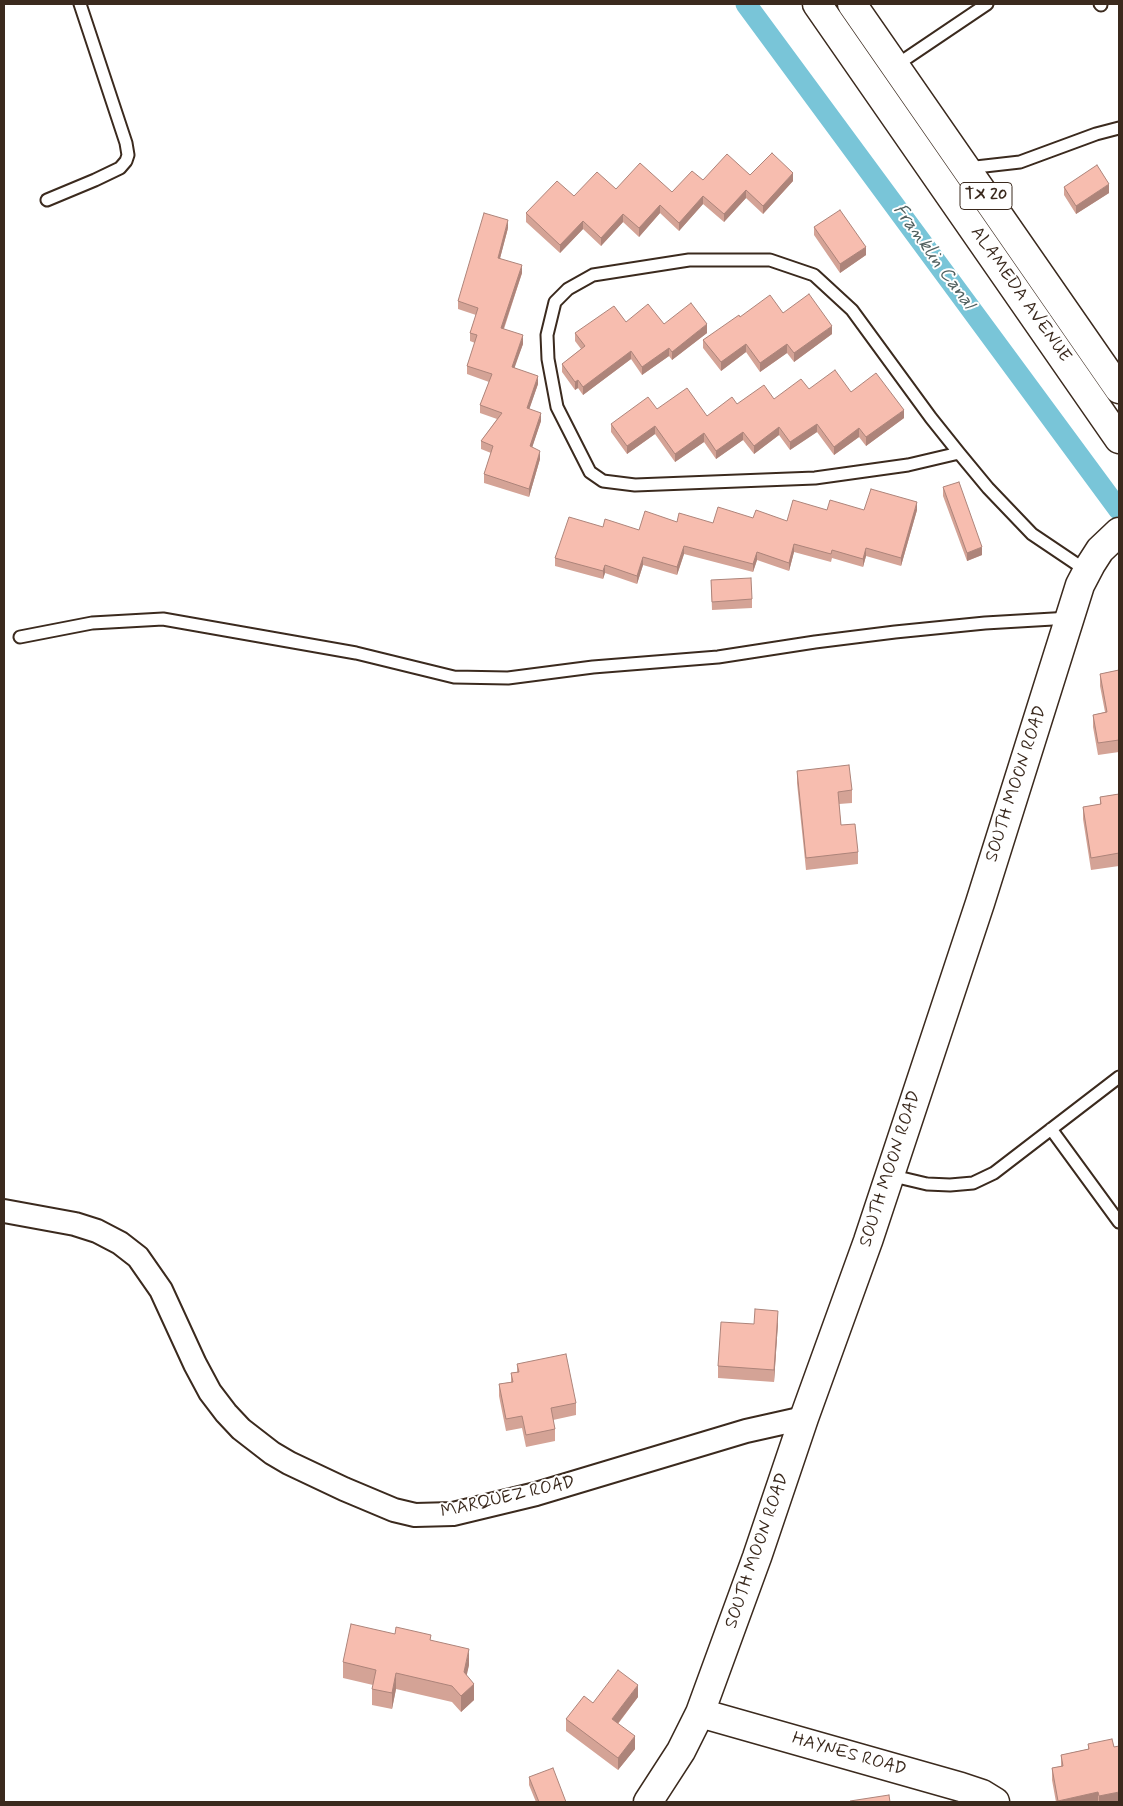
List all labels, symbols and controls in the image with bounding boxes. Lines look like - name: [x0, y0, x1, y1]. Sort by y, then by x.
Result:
- road number: TX 20: [960, 182, 1012, 210]
- water label: Franklin Canal: [887, 200, 979, 314]
- street label: ALAMEDA AVENUE: [965, 223, 1075, 367]
- street label: SOUTH MOON ROAD: [982, 703, 1052, 865]
- street label: SOUTH MOON ROAD: [856, 1088, 926, 1250]
- street label: SOUTH MOON ROAD: [721, 1470, 795, 1632]
- street label: MARQUEZ ROAD: [439, 1472, 577, 1524]
- street label: HAYNES ROAD: [789, 1728, 909, 1782]

